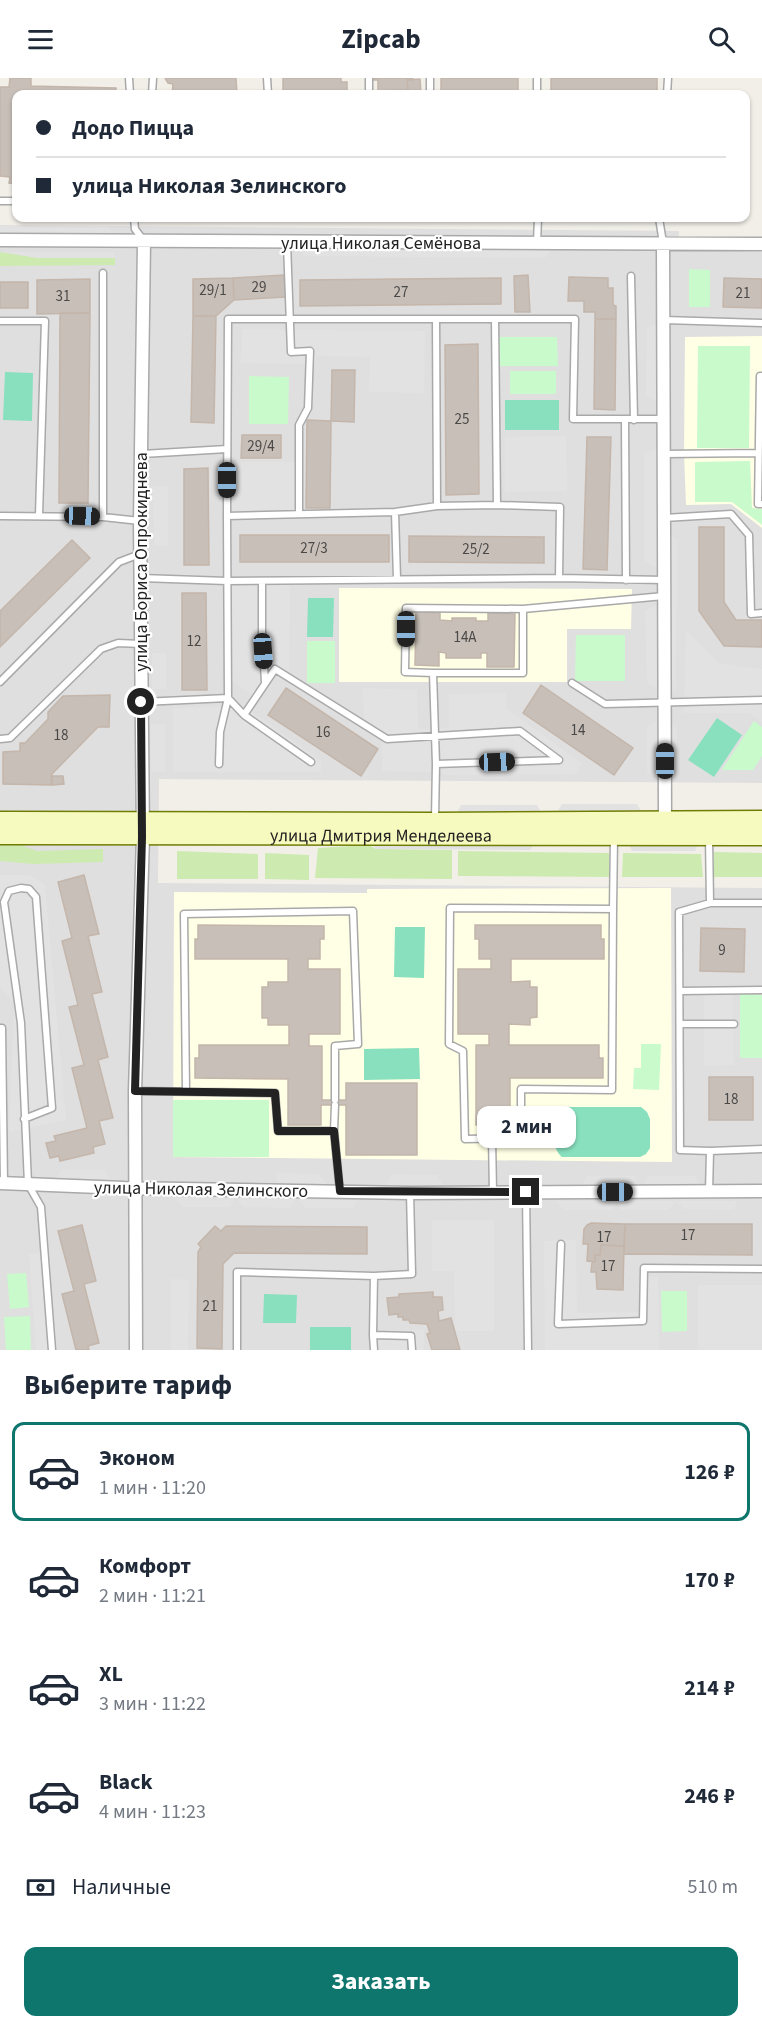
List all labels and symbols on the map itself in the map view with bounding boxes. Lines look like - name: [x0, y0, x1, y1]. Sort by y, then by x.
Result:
- street label: улица Николая Семёнова: [281, 231, 481, 256]
- house number: 29: [252, 277, 266, 298]
- house number: 29/1: [199, 280, 227, 301]
- house number: 27: [394, 282, 408, 303]
- house number: 21: [736, 283, 750, 304]
- house number: 31: [56, 286, 70, 307]
- house number: 25: [455, 409, 469, 430]
- house number: 29/4: [247, 436, 275, 457]
- street label: улица Бориса Опрокиднева: [129, 452, 154, 672]
- car: [218, 462, 236, 498]
- car: [64, 506, 100, 526]
- house number: 27/3: [300, 538, 328, 559]
- house number: 25/2: [462, 539, 490, 560]
- car: [397, 611, 415, 647]
- house number: 14А: [453, 627, 477, 648]
- house number: 12: [187, 631, 201, 652]
- car: [253, 632, 273, 670]
- route start: [127, 688, 154, 715]
- house number: 14: [571, 720, 586, 741]
- house number: 16: [316, 722, 330, 743]
- house number: 18: [54, 725, 68, 746]
- car: [656, 743, 674, 779]
- car: [479, 752, 515, 772]
- street label: улица Дмитрия Менделеева: [270, 823, 492, 849]
- house number: 9: [718, 940, 726, 961]
- house number: 18: [724, 1089, 738, 1110]
- callout: 2 мин: [476, 1105, 576, 1147]
- street label: улица Николая Зелинского: [94, 1175, 308, 1204]
- route end: [512, 1178, 539, 1205]
- car: [597, 1183, 633, 1201]
- house number: 17: [681, 1225, 695, 1246]
- house number: 17: [597, 1227, 611, 1248]
- house number: 17: [601, 1256, 615, 1277]
- house number: 21: [203, 1296, 217, 1317]

